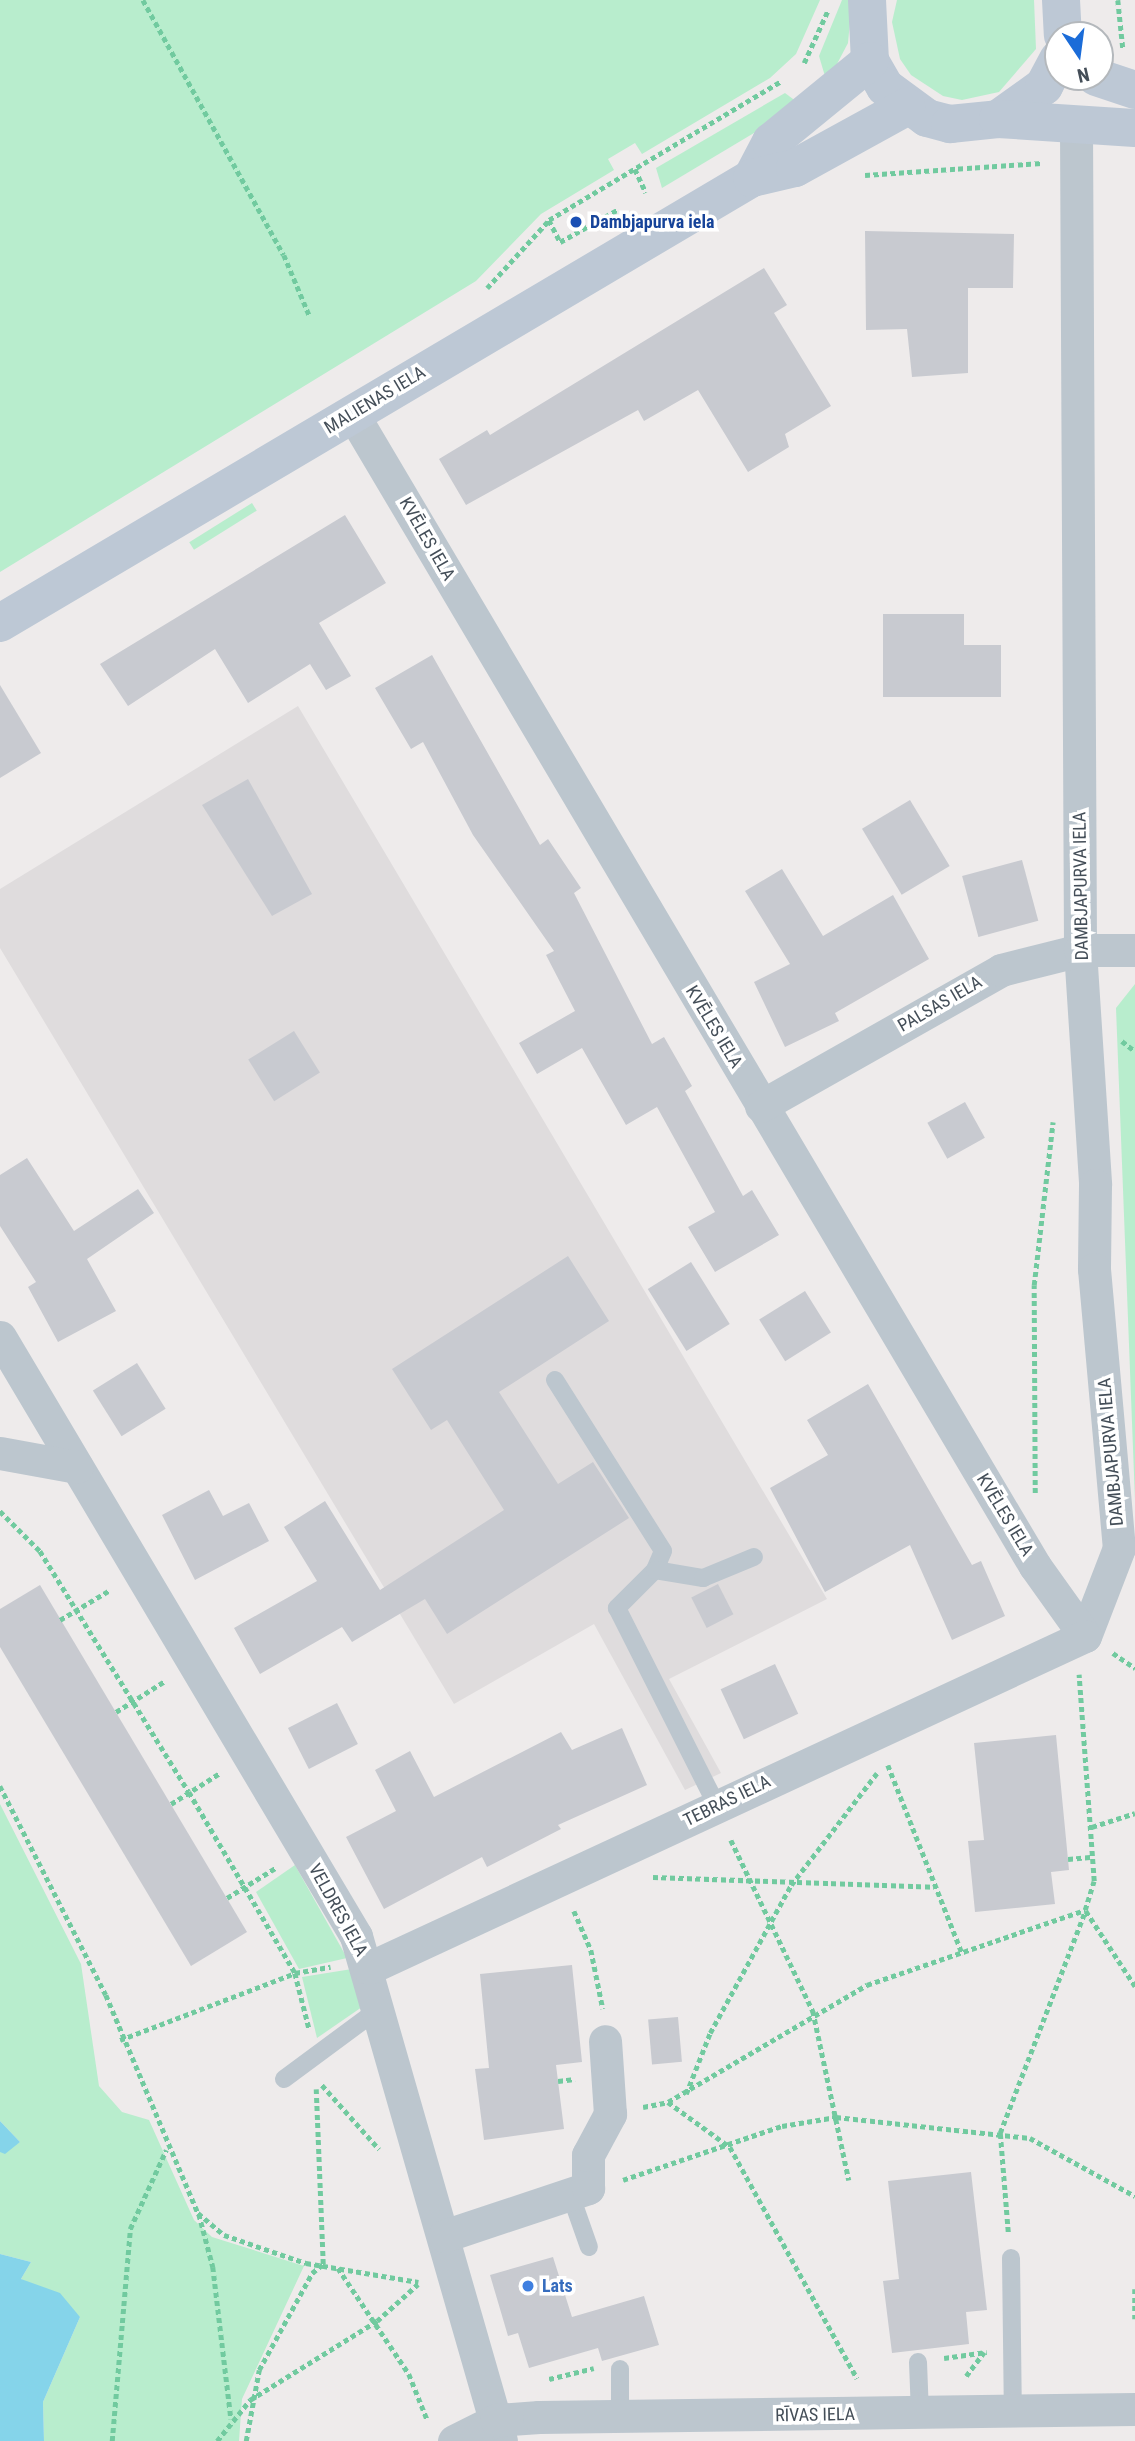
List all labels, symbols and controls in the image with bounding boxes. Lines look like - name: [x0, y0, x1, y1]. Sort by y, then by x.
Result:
- north arrow: [1044, 21, 1114, 91]
- text: N: [1075, 62, 1092, 88]
- place label: Dambjapurva iela: [590, 211, 714, 233]
- marker: Dambjapurva iela: [568, 214, 584, 230]
- street label: MALIENAS IELA: [321, 361, 429, 439]
- street label: KVĒLES IELA: [395, 494, 459, 584]
- street label: DAMBJAPURVA IELA: [1069, 811, 1093, 961]
- street label: PALSAS IELA: [894, 971, 986, 1037]
- street label: KVĒLES IELA: [681, 982, 747, 1072]
- street label: DAMBJAPURVA IELA: [1094, 1377, 1128, 1527]
- street label: KVĒLES IELA: [972, 1470, 1038, 1560]
- street label: TEBRAS IELA: [680, 1771, 774, 1831]
- street label: VELDRES IELA: [304, 1860, 372, 1960]
- place label: Lats: [542, 2275, 573, 2297]
- marker: Lats: [520, 2278, 536, 2294]
- street label: RĪVAS IELA: [775, 2404, 855, 2426]

